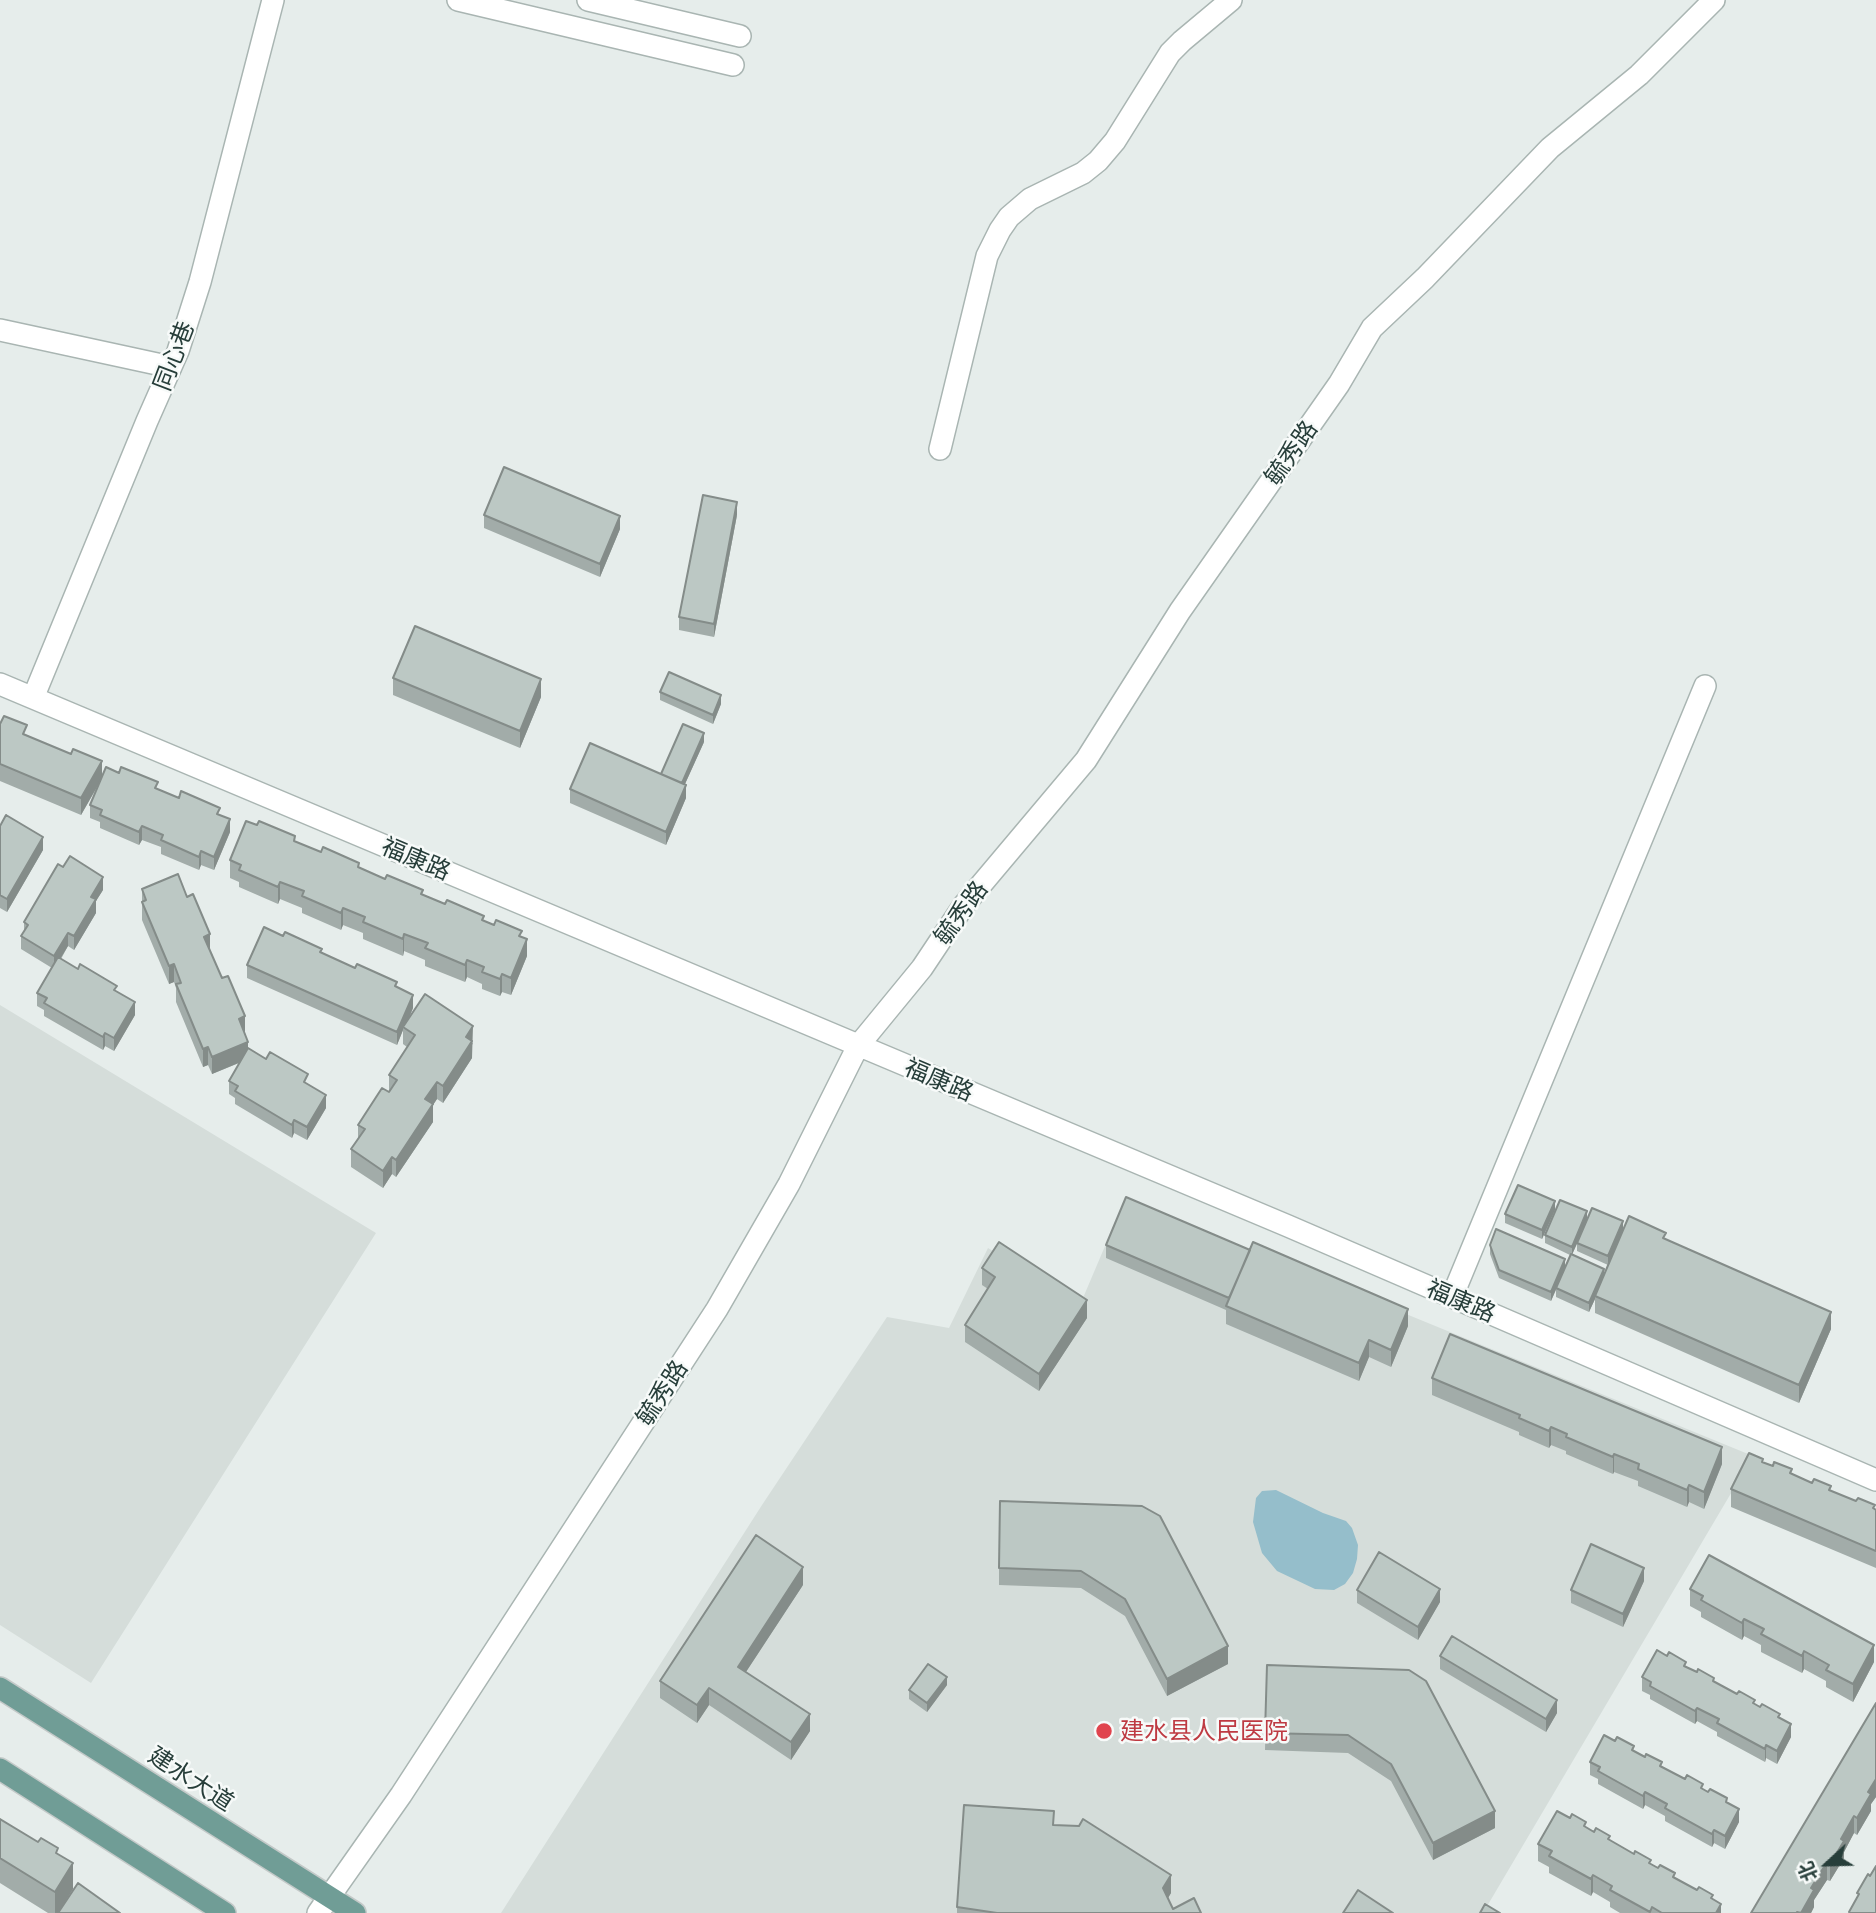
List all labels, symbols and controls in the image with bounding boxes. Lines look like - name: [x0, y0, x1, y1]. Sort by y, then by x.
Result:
- street label: 同心巷: [148, 317, 200, 395]
- street label: 毓秀路: [1259, 415, 1323, 491]
- street label: 福康路: [377, 832, 455, 886]
- street label: 毓秀路: [928, 875, 994, 951]
- street label: 福康路: [900, 1053, 978, 1107]
- street label: 福康路: [1422, 1274, 1500, 1328]
- street label: 毓秀路: [630, 1355, 694, 1431]
- place label: 建水县人民医院: [1120, 1717, 1288, 1745]
- marker: 建水县人民医院: [1094, 1721, 1114, 1741]
- street label: 建水大道: [143, 1741, 239, 1817]
- north arrow: [1792, 1829, 1862, 1899]
- text: 北: [1793, 1859, 1821, 1885]

